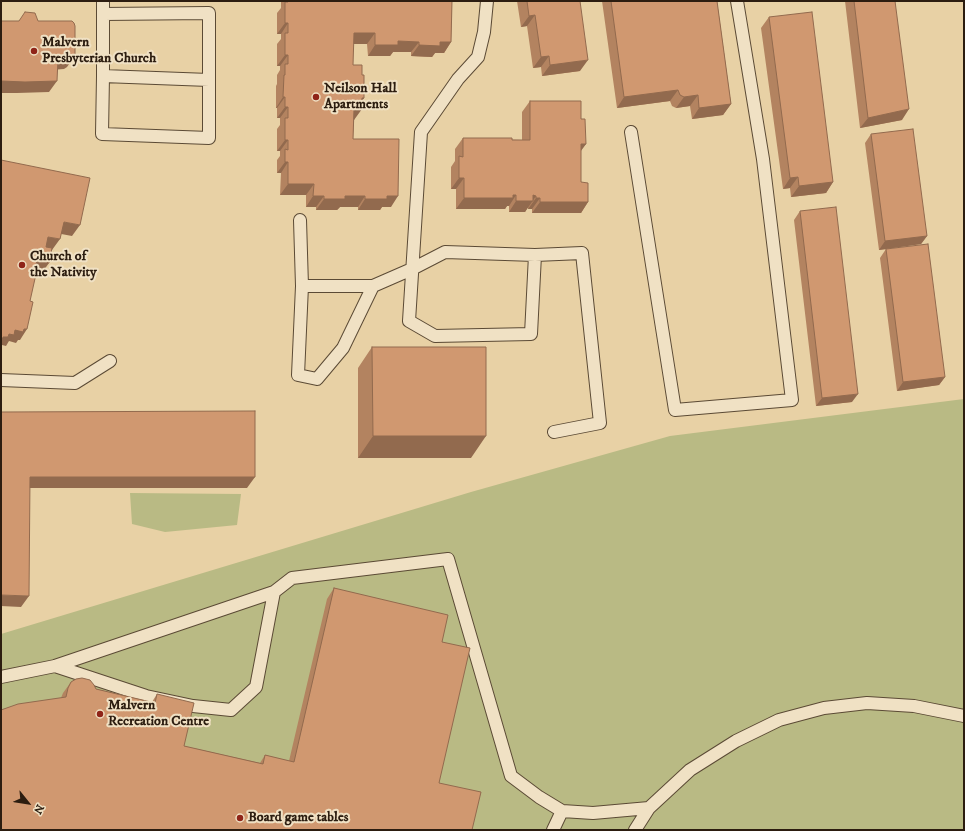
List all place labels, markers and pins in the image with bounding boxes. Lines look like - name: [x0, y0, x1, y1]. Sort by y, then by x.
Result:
- place label: Malvern Presbyterian Church: [42, 35, 156, 68]
- marker: Malvern Presbyterian Church: [29, 46, 39, 56]
- place label: Neilson Hall Apartments: [324, 81, 397, 114]
- marker: Neilson Hall Apartments: [311, 92, 321, 102]
- place label: Church of the Nativity: [30, 249, 97, 282]
- marker: Church of the Nativity: [17, 260, 27, 270]
- place label: Malvern Recreation Centre: [108, 698, 209, 730]
- marker: Malvern Recreation Centre: [95, 709, 105, 719]
- place label: Board game tables: [248, 810, 348, 826]
- marker: Board game tables: [235, 813, 245, 823]

